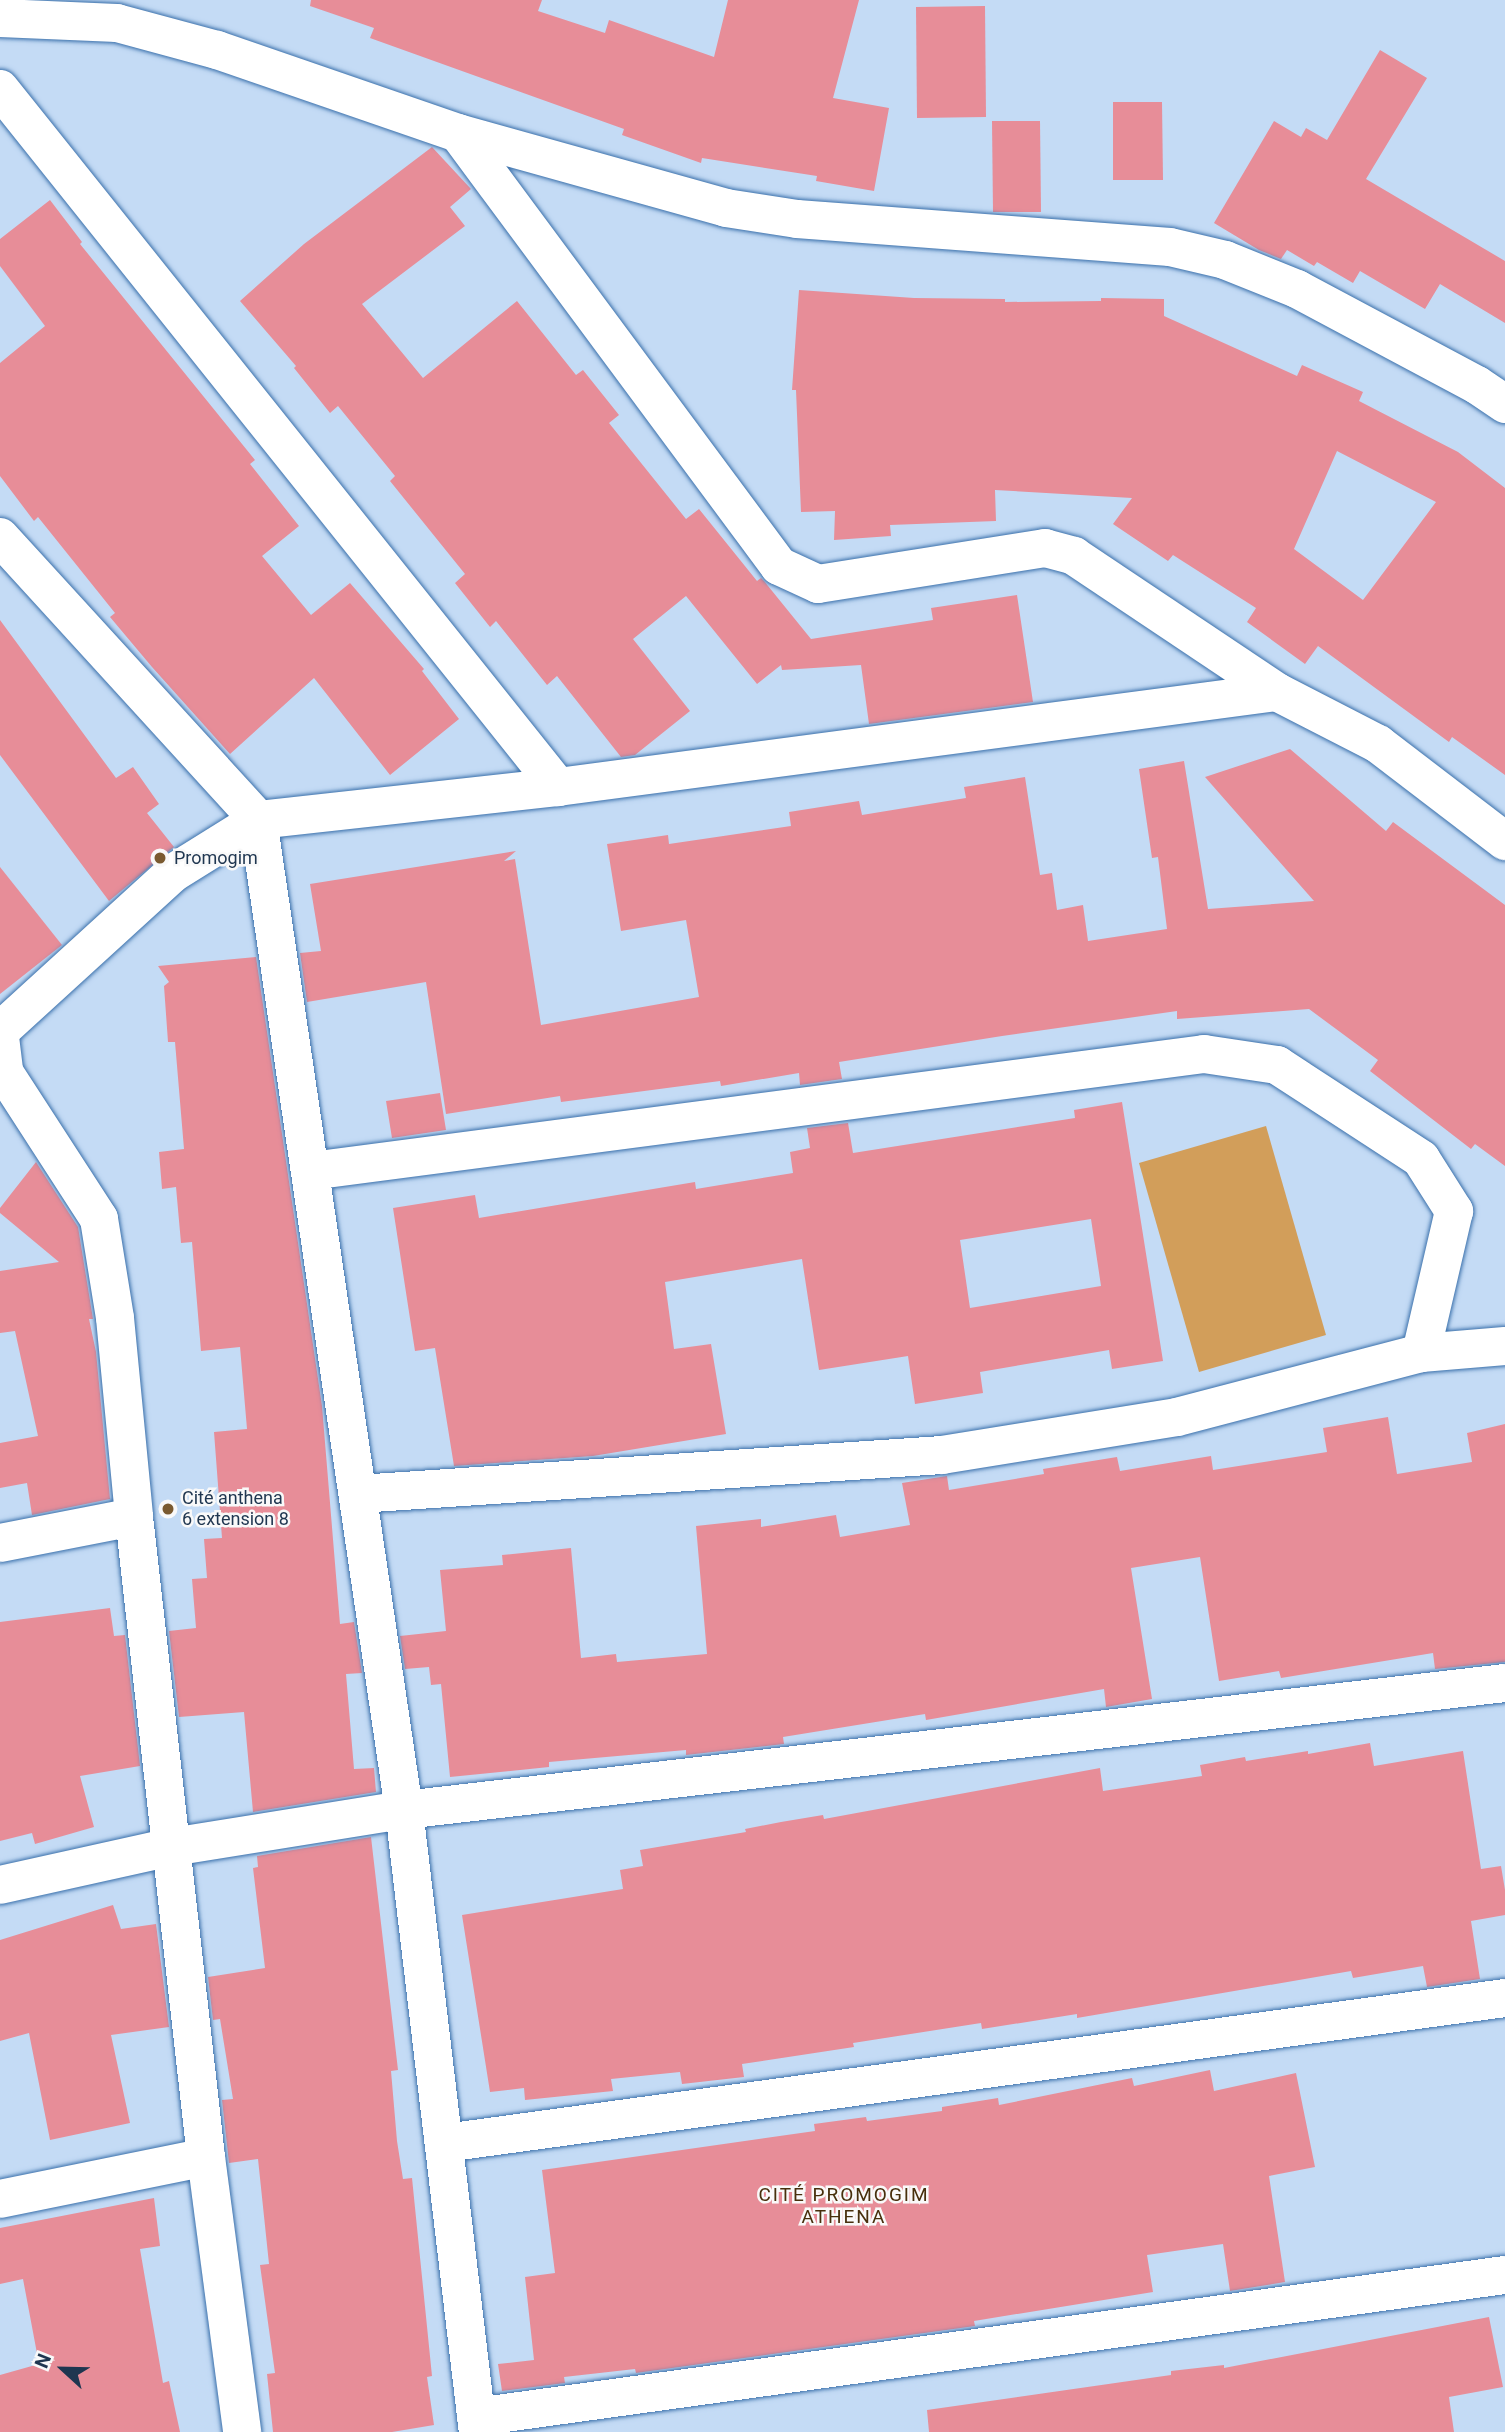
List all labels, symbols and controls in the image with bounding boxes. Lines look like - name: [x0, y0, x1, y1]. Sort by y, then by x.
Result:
- place label: Promogim: [174, 847, 258, 869]
- marker: Promogim: [152, 850, 168, 866]
- place label: Cité anthena 6 extension 8: [182, 1488, 289, 1530]
- marker: Cité anthena 6 extension 8: [160, 1501, 176, 1517]
- district label: CITÉ PROMOGIM ATHENA: [760, 2184, 928, 2228]
- north arrow: [28, 2334, 98, 2404]
- text: N: [30, 2350, 56, 2371]

